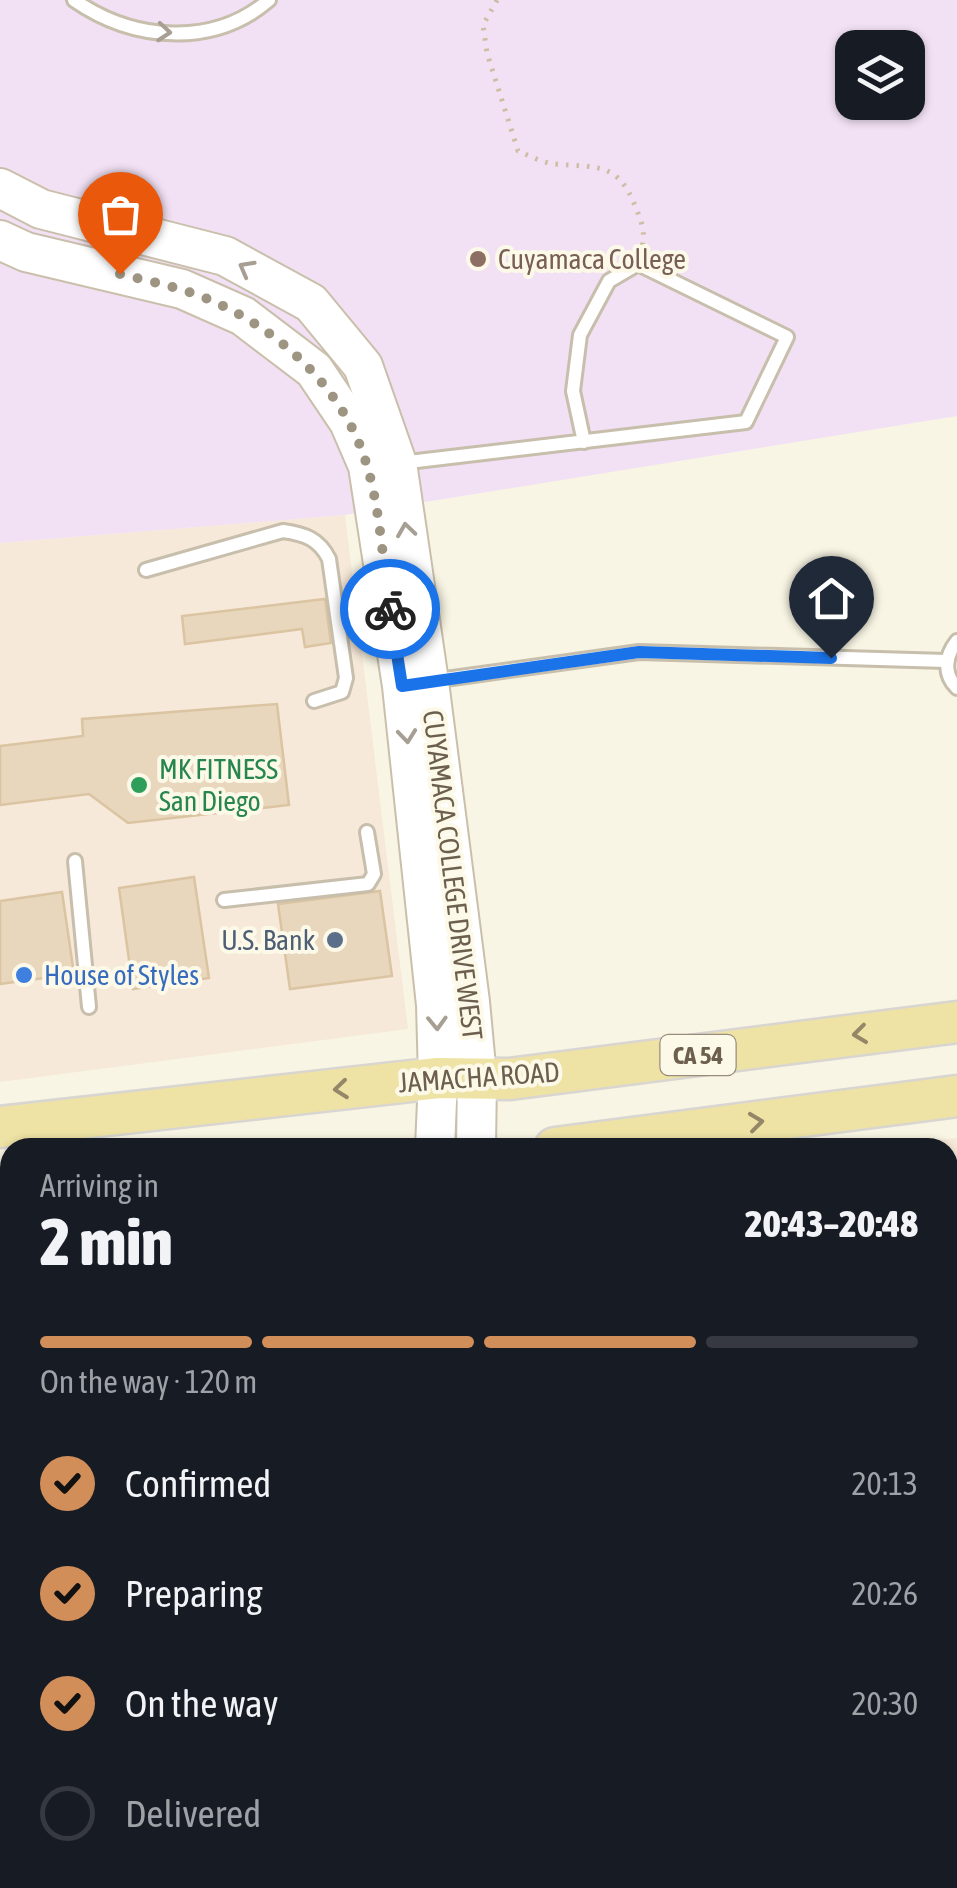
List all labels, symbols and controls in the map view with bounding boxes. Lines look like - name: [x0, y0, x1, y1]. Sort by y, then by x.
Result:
- one-way arrow: [157, 21, 173, 43]
- map controls: [835, 30, 925, 120]
- button: layers: [835, 30, 925, 120]
- pin: [78, 172, 163, 275]
- icon: bag: [93, 187, 148, 242]
- place label: Cuyamaca College: [498, 243, 686, 275]
- marker: Cuyamaca College: [467, 248, 489, 270]
- one-way arrow: [239, 261, 257, 280]
- one-way arrow: [397, 521, 418, 538]
- pin: [789, 556, 874, 659]
- courier: [340, 559, 440, 659]
- icon: home: [804, 571, 859, 626]
- icon: bike: [363, 582, 418, 637]
- street label: CUYAMACA COLLEGE DRIVE WEST: [417, 708, 489, 1042]
- one-way arrow: [396, 728, 417, 744]
- place label: MK FITNESS San Diego: [159, 753, 278, 817]
- marker: MK FITNESS San Diego: [128, 774, 150, 796]
- place label: U.S. Bank: [221, 924, 315, 956]
- marker: U.S. Bank: [324, 929, 346, 951]
- place label: House of Styles: [44, 959, 199, 991]
- marker: House of Styles: [13, 964, 35, 986]
- one-way arrow: [426, 1016, 447, 1032]
- one-way arrow: [852, 1023, 868, 1044]
- road number: CA 54: [660, 1035, 736, 1075]
- street label: JAMACHA ROAD: [398, 1055, 560, 1099]
- one-way arrow: [333, 1078, 349, 1099]
- one-way arrow: [748, 1112, 764, 1133]
- text: Arriving in: [40, 1167, 159, 1204]
- text: 20:43–20:48: [745, 1202, 918, 1245]
- text: 2 min: [40, 1204, 173, 1279]
- text: On the way · 120 m: [40, 1363, 257, 1400]
- icon: check: [40, 1456, 95, 1511]
- text: Confirmed: [125, 1462, 271, 1505]
- text: 20:13: [852, 1465, 918, 1502]
- icon: check: [40, 1566, 95, 1621]
- text: Preparing: [125, 1572, 263, 1615]
- text: 20:26: [852, 1575, 918, 1612]
- icon: check: [40, 1676, 95, 1731]
- text: On the way: [125, 1682, 278, 1725]
- text: 20:30: [852, 1685, 918, 1722]
- text: Delivered: [125, 1792, 261, 1835]

